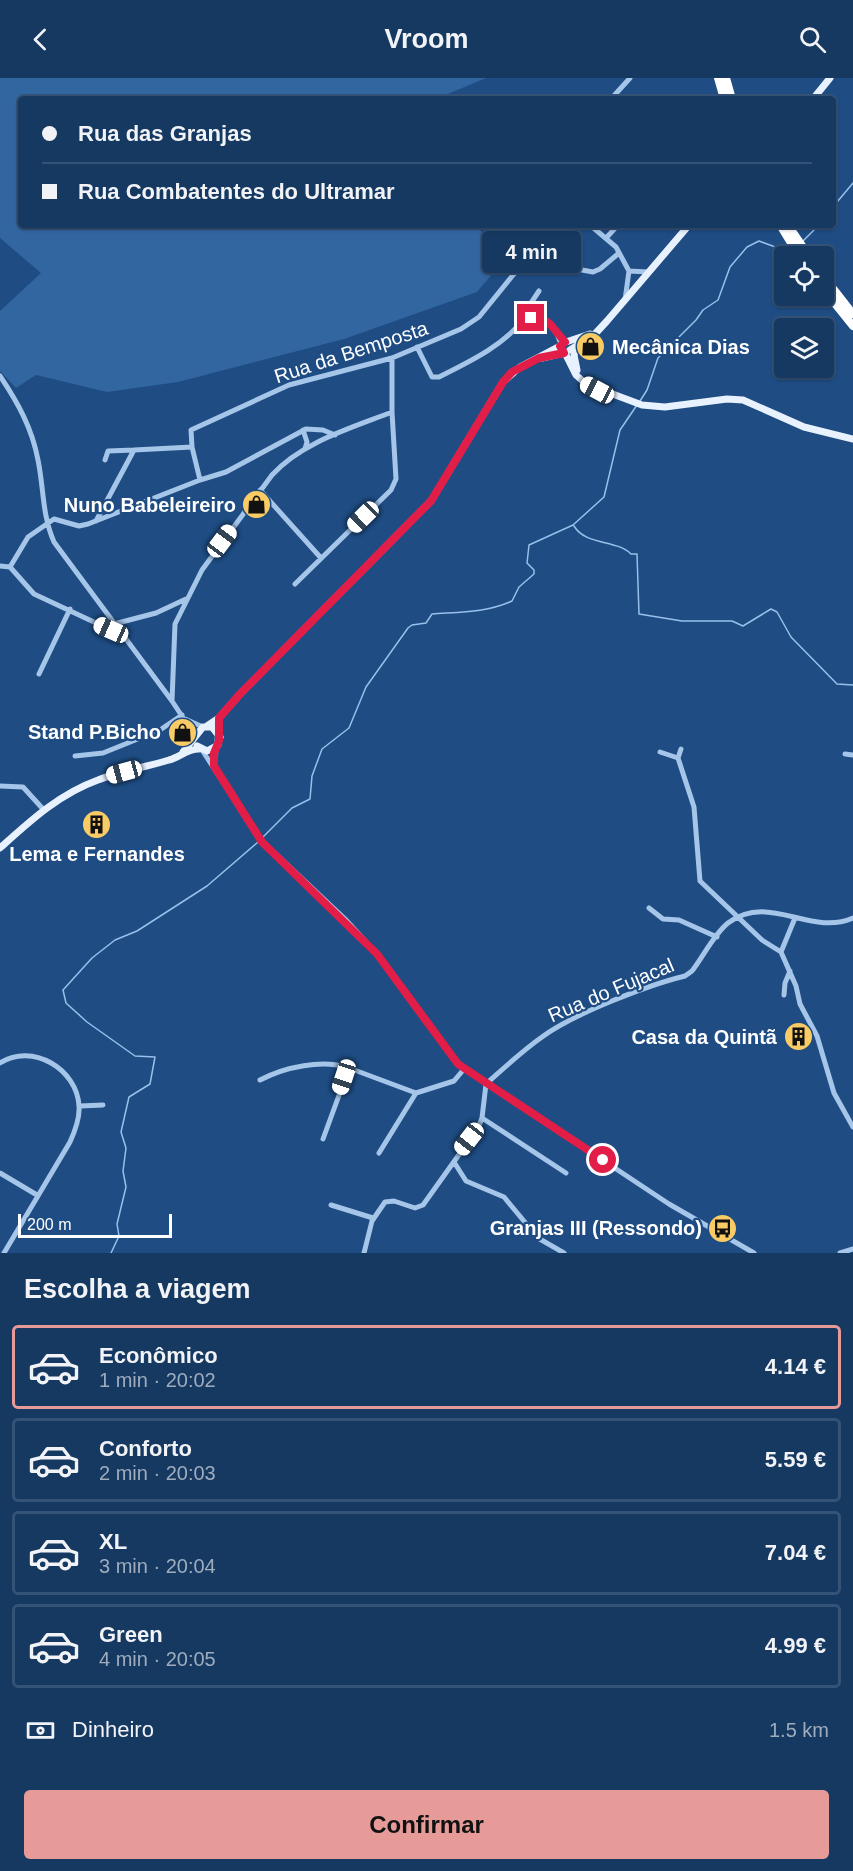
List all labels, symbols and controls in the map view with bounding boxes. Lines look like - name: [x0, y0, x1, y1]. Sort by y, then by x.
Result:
- icon: back: [24, 23, 57, 56]
- icon: search: [796, 23, 829, 56]
- text: Vroom: [384, 24, 469, 54]
- text: Rua das Granjas: [78, 121, 252, 146]
- text: Rua Combatentes do Ultramar: [78, 179, 395, 204]
- callout: 4 min: [482, 231, 580, 273]
- text: 4 min: [505, 241, 558, 263]
- map controls: [774, 246, 834, 378]
- button: locate: [774, 246, 834, 306]
- route end: [517, 304, 544, 331]
- street label: Rua da Bemposta: [271, 317, 431, 387]
- button: layers: [774, 318, 834, 378]
- shop icon: Mecânica Dias: [575, 331, 607, 363]
- place label: Mecânica Dias: [612, 336, 750, 358]
- car: [577, 374, 617, 406]
- shop icon: Nuno Babeleireiro: [241, 489, 273, 521]
- place label: Nuno Babeleireiro: [64, 494, 236, 516]
- car: [344, 498, 382, 536]
- car: [204, 521, 240, 561]
- car: [91, 614, 131, 646]
- shop icon: Stand P.Bicho: [166, 716, 198, 748]
- place label: Stand P.Bicho: [28, 721, 161, 743]
- car: [104, 759, 144, 785]
- building icon: Lema e Fernandes: [81, 808, 113, 840]
- place label: Lema e Fernandes: [9, 843, 185, 865]
- street label: Rua do Fujacal: [545, 954, 677, 1026]
- building icon: Casa da Quintã: [782, 1021, 814, 1053]
- place label: Casa da Quintã: [631, 1026, 778, 1048]
- car: [330, 1057, 358, 1097]
- car: [451, 1119, 487, 1159]
- route start: [589, 1146, 616, 1173]
- scale bar: [18, 1211, 172, 1238]
- bus stop icon: Granjas III (Ressondo): [707, 1212, 739, 1244]
- text: 200 m: [27, 1216, 71, 1233]
- place label: Granjas III (Ressondo): [490, 1217, 702, 1239]
- text: Escolha a viagem: [24, 1274, 251, 1304]
- icon: car: [27, 1340, 81, 1394]
- text: Econômico: [99, 1343, 218, 1368]
- text: 4.14 €: [765, 1354, 826, 1379]
- text: 1 min · 20:02: [99, 1369, 216, 1391]
- icon: car: [27, 1433, 81, 1487]
- text: Conforto: [99, 1436, 192, 1461]
- text: 5.59 €: [765, 1447, 826, 1472]
- text: 2 min · 20:03: [99, 1462, 216, 1484]
- icon: car: [27, 1526, 81, 1580]
- text: XL: [99, 1529, 127, 1554]
- text: 7.04 €: [765, 1540, 826, 1565]
- text: 3 min · 20:04: [99, 1555, 216, 1577]
- icon: car: [27, 1619, 81, 1673]
- text: Green: [99, 1622, 163, 1647]
- text: 4.99 €: [765, 1633, 826, 1658]
- text: 4 min · 20:05: [99, 1648, 216, 1670]
- icon: cash: [24, 1714, 57, 1747]
- text: Dinheiro: [72, 1717, 154, 1742]
- text: 1.5 km: [769, 1719, 829, 1741]
- button: Confirmar: [24, 1790, 829, 1859]

